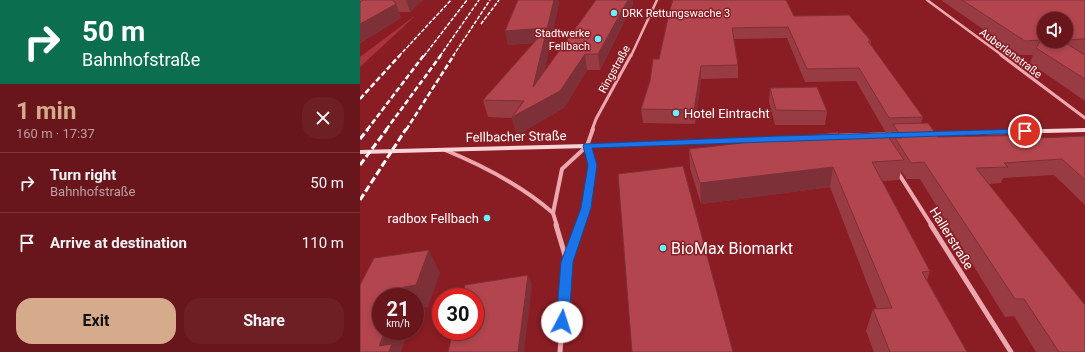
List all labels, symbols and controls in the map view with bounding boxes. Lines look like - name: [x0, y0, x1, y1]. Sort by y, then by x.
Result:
- place label: DRK Rettungswache 3: [622, 7, 730, 20]
- marker: DRK Rettungswache 3: [609, 8, 619, 18]
- map controls: [1037, 12, 1073, 48]
- button: sound: [1037, 12, 1073, 48]
- text: 50 m: [82, 15, 145, 48]
- icon: right: [16, 16, 68, 68]
- street label: Auberlenstraße: [977, 26, 1045, 81]
- place label: Stadtwerke Fellbach: [535, 27, 590, 53]
- marker: Stadtwerke Fellbach: [593, 34, 603, 44]
- street label: Ringstraße: [596, 43, 633, 96]
- text: Bahnhofstraße: [82, 49, 200, 70]
- text: 1 min: [16, 97, 76, 125]
- button: close: [302, 97, 344, 139]
- place label: Hotel Eintracht: [684, 106, 770, 121]
- marker: Hotel Eintracht: [671, 108, 681, 118]
- pin: [1008, 114, 1042, 148]
- icon: arrive: [1014, 120, 1036, 142]
- text: 160 m · 17:37: [16, 126, 95, 141]
- street label: Fellbacher Straße: [465, 128, 567, 145]
- text: Turn right: [50, 166, 116, 184]
- icon: right: [16, 172, 38, 194]
- text: 50 m: [310, 174, 344, 192]
- text: Bahnhofstraße: [50, 184, 135, 199]
- street label: Hallerstraße: [926, 204, 977, 272]
- place label: radbox Fellbach: [388, 211, 479, 226]
- marker: radbox Fellbach: [482, 213, 492, 223]
- icon: arrive: [16, 232, 38, 254]
- text: Arrive at destination: [50, 234, 187, 252]
- text: 110 m: [302, 234, 344, 252]
- place label: BioMax Biomarkt: [671, 239, 793, 258]
- marker: BioMax Biomarkt: [658, 243, 668, 253]
- speed limit sign: 30: [432, 288, 484, 340]
- text: 21: [387, 297, 409, 321]
- button: Exit: [16, 298, 176, 344]
- button: Share: [184, 298, 344, 344]
- position arrow: [541, 301, 583, 343]
- text: km/h: [386, 318, 410, 329]

